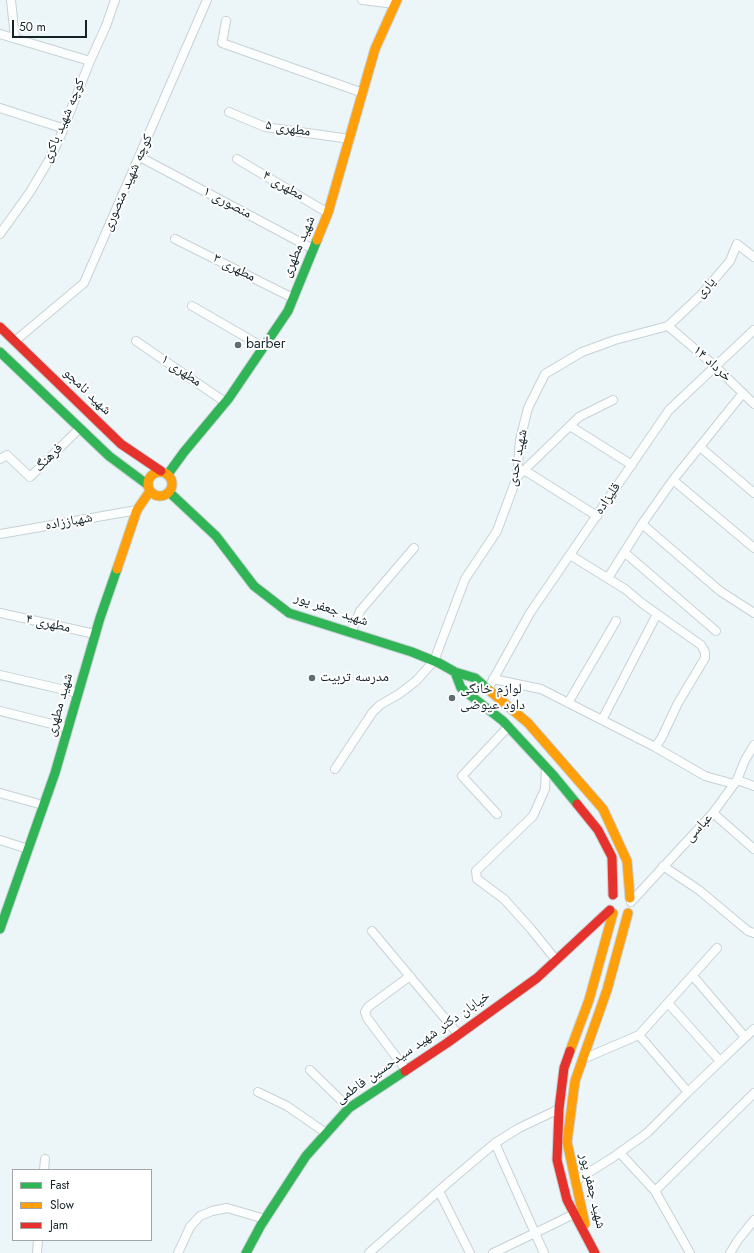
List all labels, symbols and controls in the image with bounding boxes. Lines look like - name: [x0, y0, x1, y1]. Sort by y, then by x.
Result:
- scale bar: [14, 12, 89, 38]
- text: 50 m: [19, 18, 46, 36]
- street label: کوچه شهید باکری: [39, 76, 89, 166]
- street label: مطهری ۵: [264, 117, 312, 141]
- street label: کوچه شهید منصوری: [99, 132, 157, 234]
- street label: مطهری ۴: [259, 167, 307, 205]
- street label: منصوری ۱: [200, 183, 254, 223]
- street label: شهید مطهری: [279, 214, 319, 280]
- street label: مطهری ۳: [210, 250, 258, 286]
- street label: یاری: [692, 274, 720, 302]
- place label: barber: [246, 337, 286, 353]
- marker: barber: [233, 340, 243, 350]
- street label: ۱۴ خرداد: [689, 342, 735, 386]
- street label: مطهری ۱: [158, 351, 204, 391]
- street label: شهید نامجو: [60, 365, 114, 419]
- street label: شهید احدی: [504, 428, 532, 488]
- street label: فرهنگ: [31, 440, 67, 476]
- street label: قلیزاده: [591, 480, 625, 518]
- street label: شهباززاده: [44, 510, 94, 534]
- street label: شهید جعفر پور: [292, 589, 370, 631]
- street label: مطهری ۴: [24, 611, 72, 637]
- place label: مدرسه تربیت: [320, 670, 389, 686]
- street label: شهید مطهری: [43, 671, 77, 739]
- marker: مدرسه تربیت: [307, 673, 317, 683]
- place label: لوازم خانگی داود عیوضی: [460, 682, 525, 714]
- marker: لوازم خانگی داود عیوضی: [447, 693, 457, 703]
- street label: عباسی: [681, 810, 717, 846]
- street label: خیابان دکتر شهید سیدحسین فاطمی: [333, 988, 493, 1108]
- street label: شهید جعفر پور: [575, 1152, 609, 1230]
- legend: [12, 1169, 152, 1241]
- text: Fast: [50, 1176, 69, 1194]
- text: Slow: [50, 1196, 74, 1214]
- text: Jam: [50, 1216, 68, 1234]

